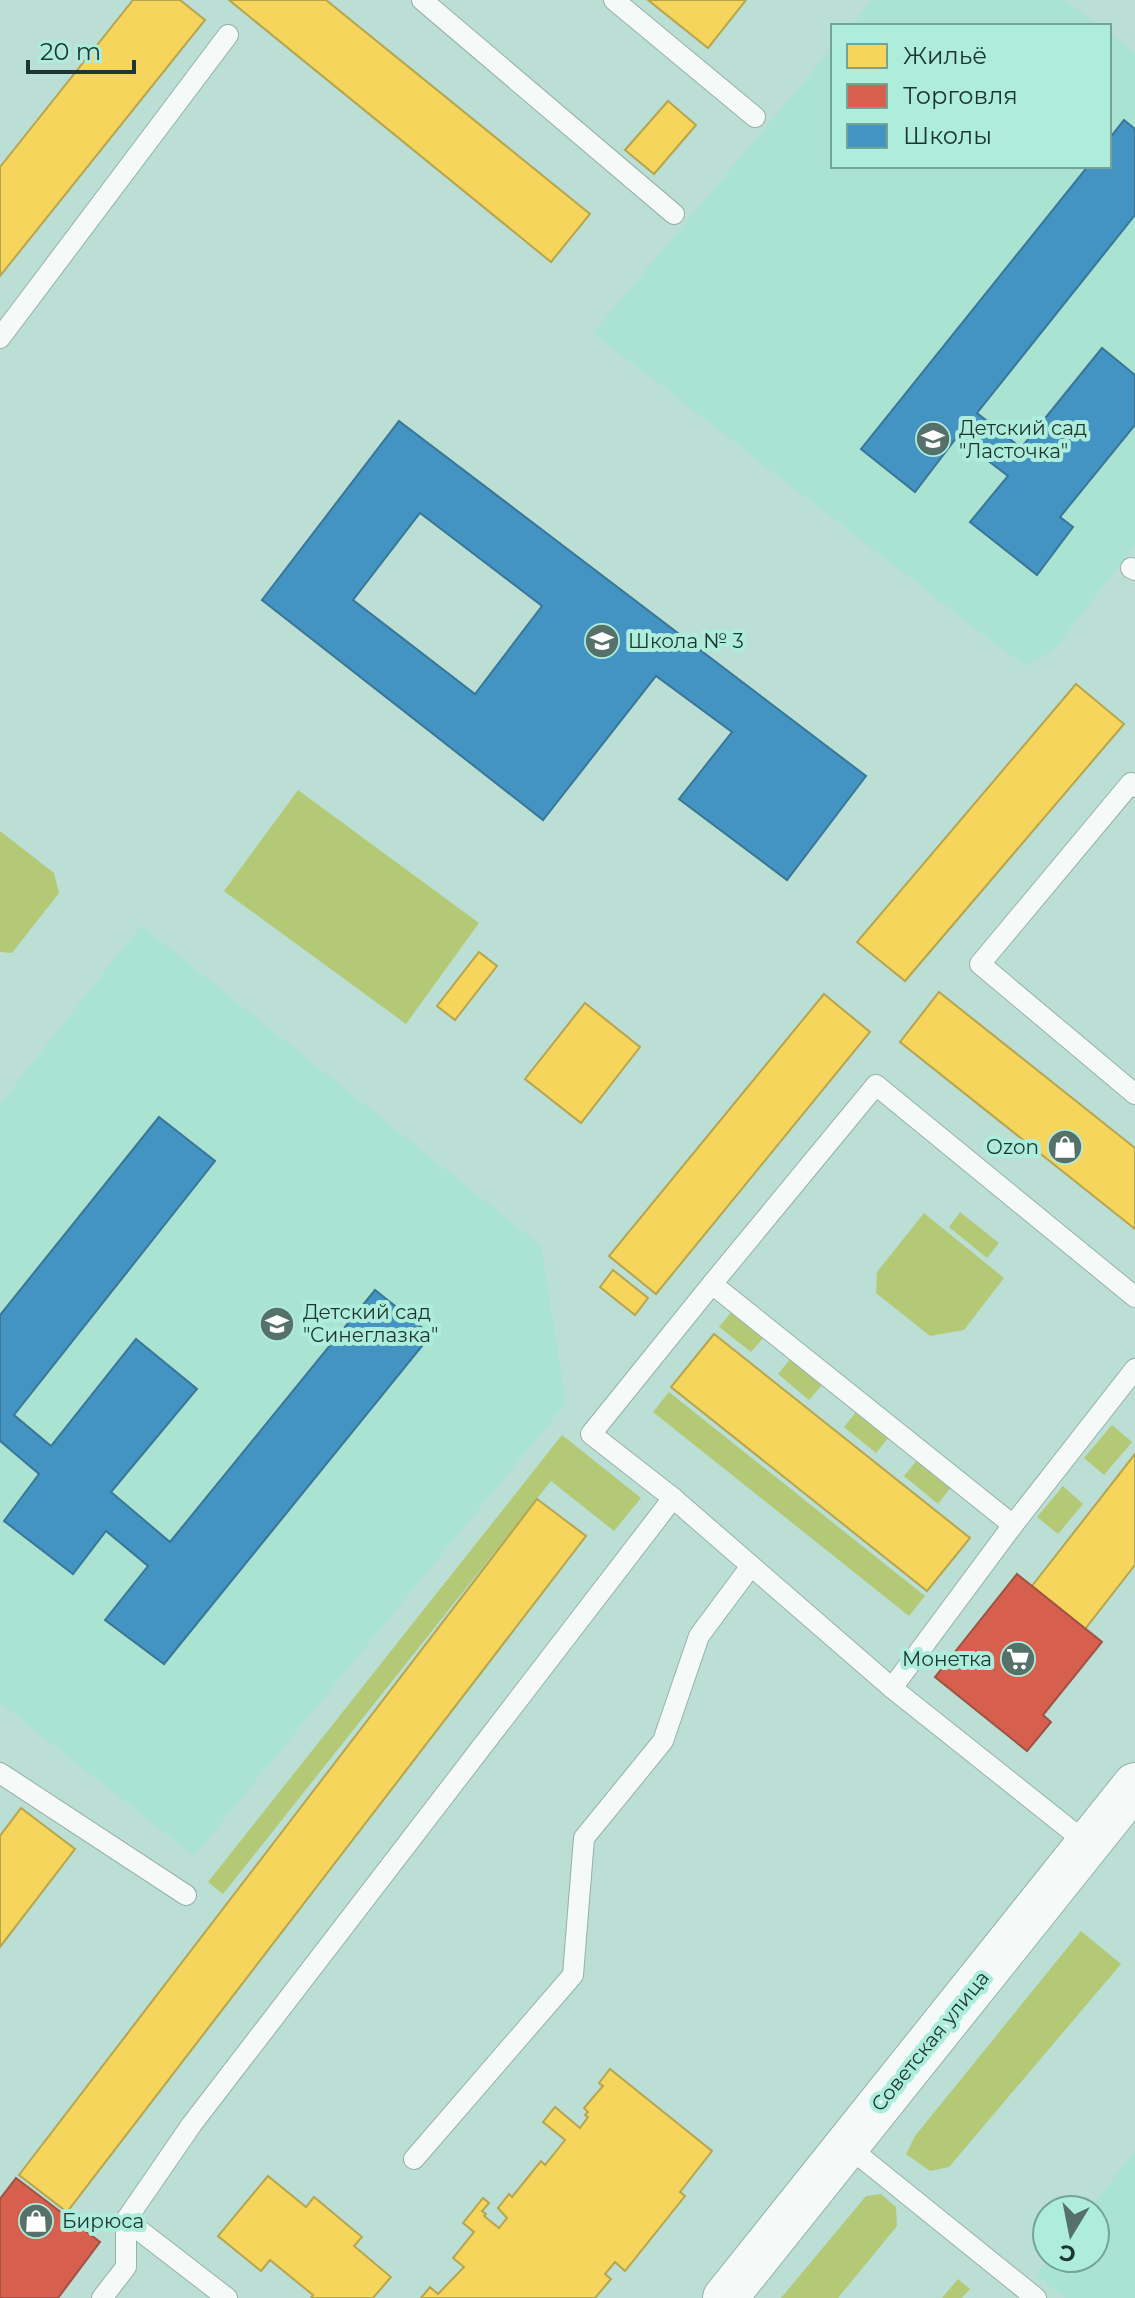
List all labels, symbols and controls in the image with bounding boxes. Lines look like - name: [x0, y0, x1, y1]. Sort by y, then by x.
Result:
- scale bar: [28, 24, 134, 74]
- legend: [831, 24, 1111, 168]
- text: 20 m: [40, 37, 101, 66]
- text: Жильё: [903, 41, 987, 70]
- text: Торговля: [903, 81, 1018, 110]
- text: Школы: [903, 121, 992, 150]
- place label: Детский сад "Ласточка": [959, 416, 1087, 463]
- school or university icon: Детский сад "Ласточка": [914, 420, 952, 458]
- school or university icon: Школа № 3: [583, 622, 621, 660]
- place label: Школа № 3: [628, 629, 744, 653]
- shop icon: Ozon: [1046, 1128, 1084, 1166]
- place label: Ozon: [986, 1135, 1039, 1159]
- place label: Детский сад "Синеглазка": [303, 1300, 438, 1347]
- school or university icon: Детский сад "Синеглазка": [258, 1305, 296, 1343]
- supermarket icon: Монетка: [999, 1640, 1037, 1678]
- place label: Монетка: [902, 1647, 992, 1671]
- street label: Советская улица: [866, 1966, 994, 2116]
- north arrow: [1031, 2194, 1111, 2274]
- shop icon: Бирюса: [17, 2202, 55, 2240]
- place label: Бирюса: [62, 2209, 144, 2233]
- text: С: [1057, 2239, 1078, 2268]

